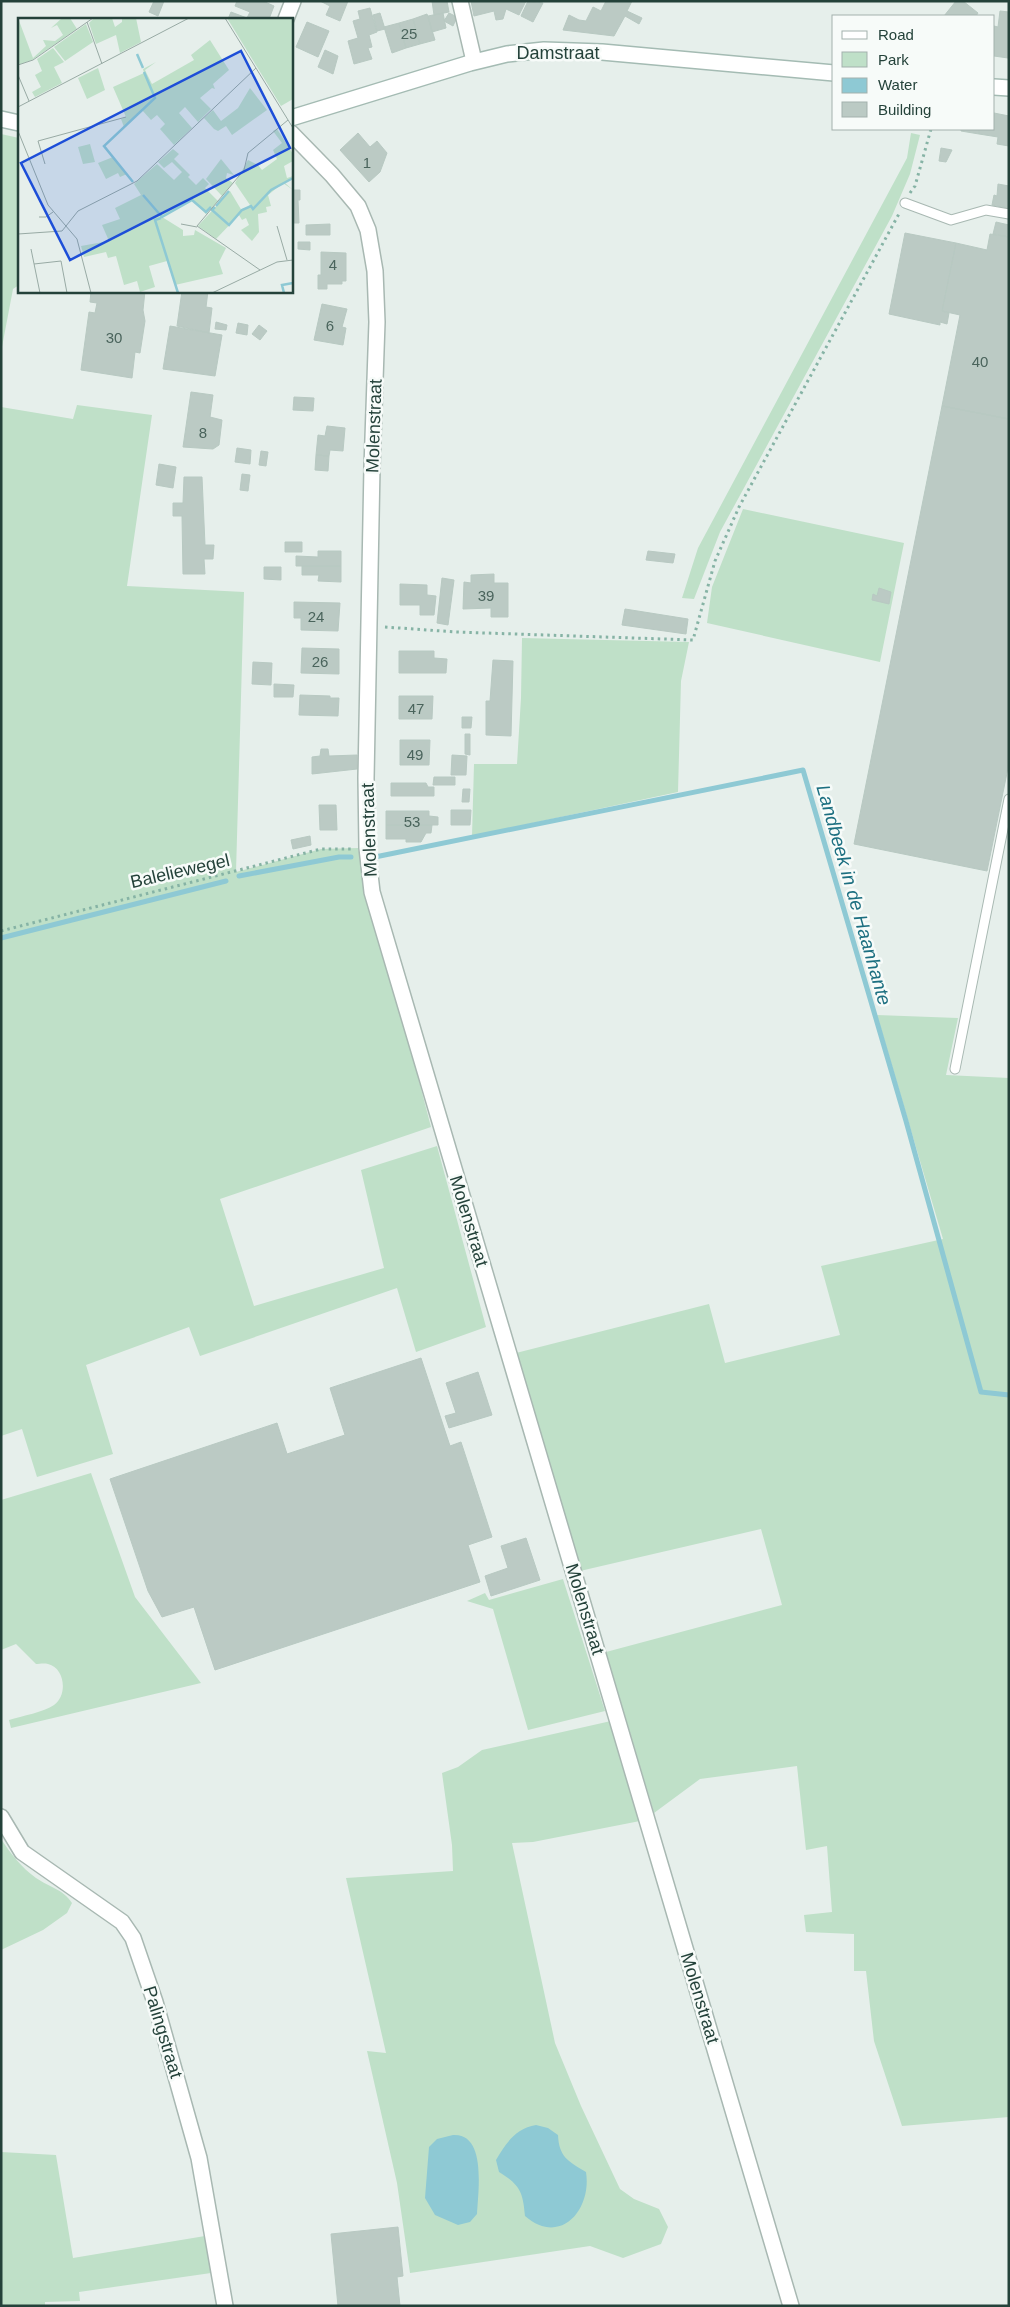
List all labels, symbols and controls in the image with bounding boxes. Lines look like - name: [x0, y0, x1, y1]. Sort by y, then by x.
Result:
- legend: [832, 15, 995, 130]
- inset map: [18, 18, 292, 292]
- house number: 25: [401, 25, 417, 42]
- text: Road: [878, 26, 914, 43]
- street label: Damstraat: [516, 43, 600, 63]
- text: Park: [878, 51, 909, 68]
- text: Water: [878, 76, 917, 93]
- text: Building: [878, 101, 931, 118]
- house number: 1: [363, 154, 371, 171]
- house number: 4: [329, 256, 337, 273]
- house number: 6: [326, 317, 334, 334]
- house number: 30: [106, 329, 122, 346]
- house number: 40: [972, 353, 988, 370]
- street label: Molenstraat: [362, 379, 386, 473]
- house number: 8: [199, 424, 207, 441]
- house number: 39: [478, 587, 494, 604]
- house number: 24: [308, 608, 324, 625]
- house number: 26: [312, 653, 328, 670]
- house number: 47: [408, 700, 424, 717]
- house number: 49: [407, 746, 423, 763]
- water label: Landbeek in de Haanhante: [812, 782, 896, 1008]
- street label: Molenstraat: [357, 783, 381, 877]
- house number: 53: [404, 813, 420, 830]
- street label: Baleliewegel: [129, 850, 231, 892]
- street label: Molenstraat: [446, 1173, 492, 1269]
- street label: Molenstraat: [562, 1561, 608, 1657]
- street label: Molenstraat: [677, 1950, 723, 2046]
- street label: Palingstraat: [140, 1984, 186, 2080]

